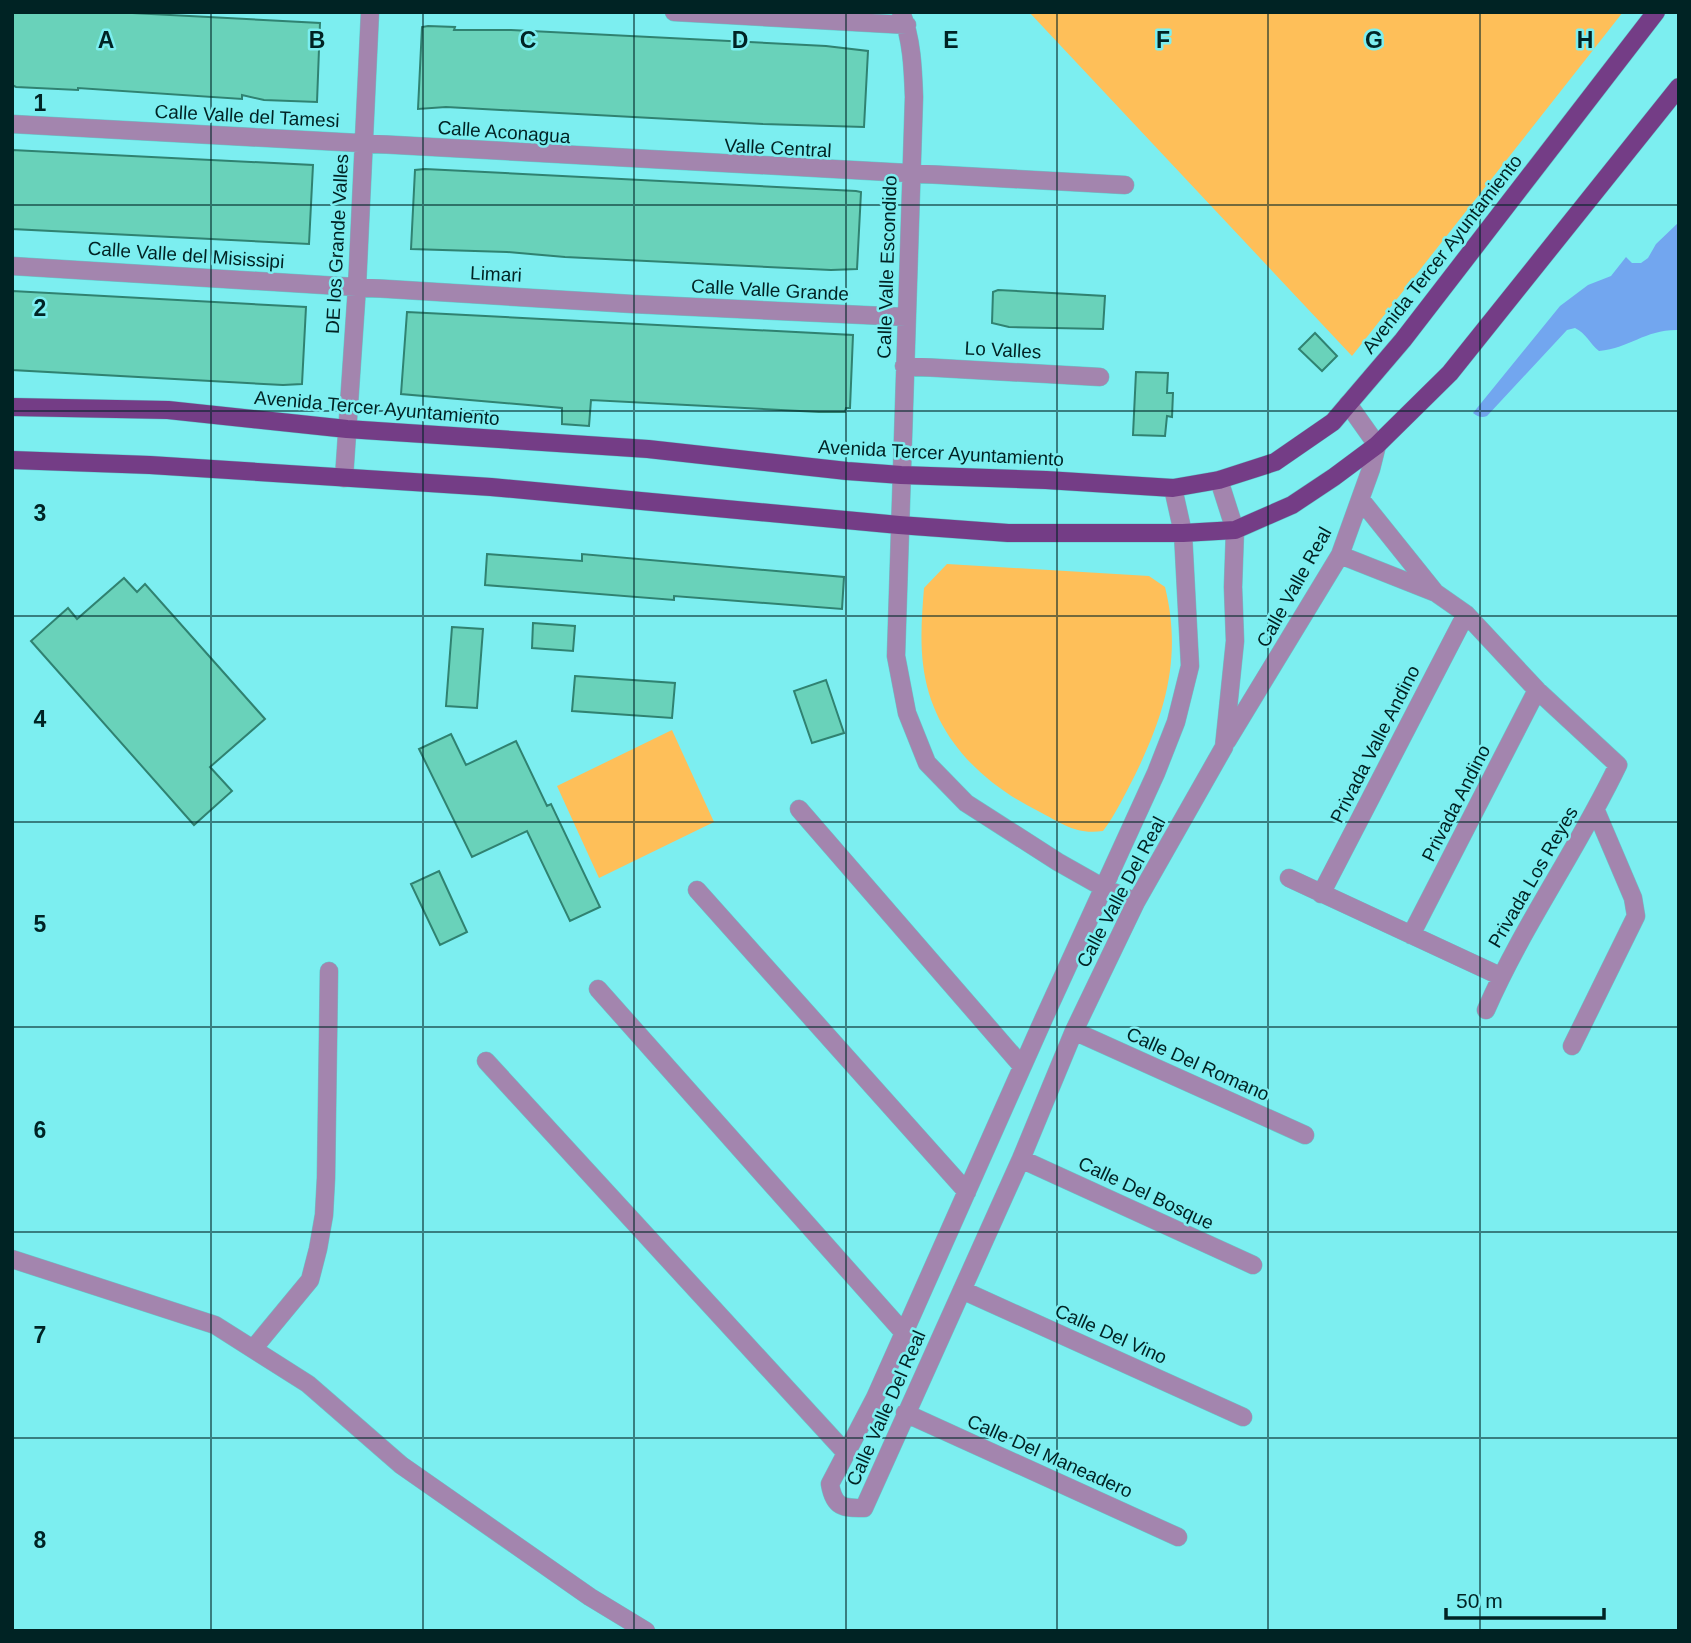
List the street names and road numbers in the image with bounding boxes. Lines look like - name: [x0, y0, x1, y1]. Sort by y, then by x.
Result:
- street label: Calle Valle del Tamesi: [154, 101, 340, 131]
- street label: Calle Aconagua: [437, 117, 572, 147]
- street label: Valle Central: [724, 135, 832, 161]
- street label: Avenida Tercer Ayuntamiento: [1358, 151, 1526, 357]
- street label: DE los Grande Valles: [322, 153, 352, 335]
- street label: Calle Valle Escondido: [873, 175, 901, 359]
- street label: Calle Valle del Misissipi: [87, 238, 285, 272]
- street label: Limari: [470, 262, 522, 286]
- street label: Calle Valle Grande: [691, 275, 849, 305]
- street label: Lo Valles: [964, 338, 1042, 362]
- street label: Avenida Tercer Ayuntamiento: [253, 387, 501, 429]
- street label: Avenida Tercer Ayuntamiento: [818, 436, 1064, 470]
- street label: Calle Valle Real: [1252, 523, 1336, 651]
- street label: Privada Valle Andino: [1326, 662, 1424, 826]
- street label: Privada Andino: [1418, 741, 1494, 865]
- street label: Privada Los Reyes: [1484, 803, 1582, 951]
- street label: Calle Valle Del Real: [1072, 813, 1170, 971]
- street label: Calle Del Romano: [1123, 1023, 1273, 1105]
- street label: Calle Del Bosque: [1075, 1152, 1217, 1234]
- street label: Calle Del Vino: [1052, 1300, 1170, 1368]
- street label: Calle Valle Del Real: [842, 1327, 930, 1489]
- street label: Calle Del Maneadero: [964, 1410, 1136, 1502]

